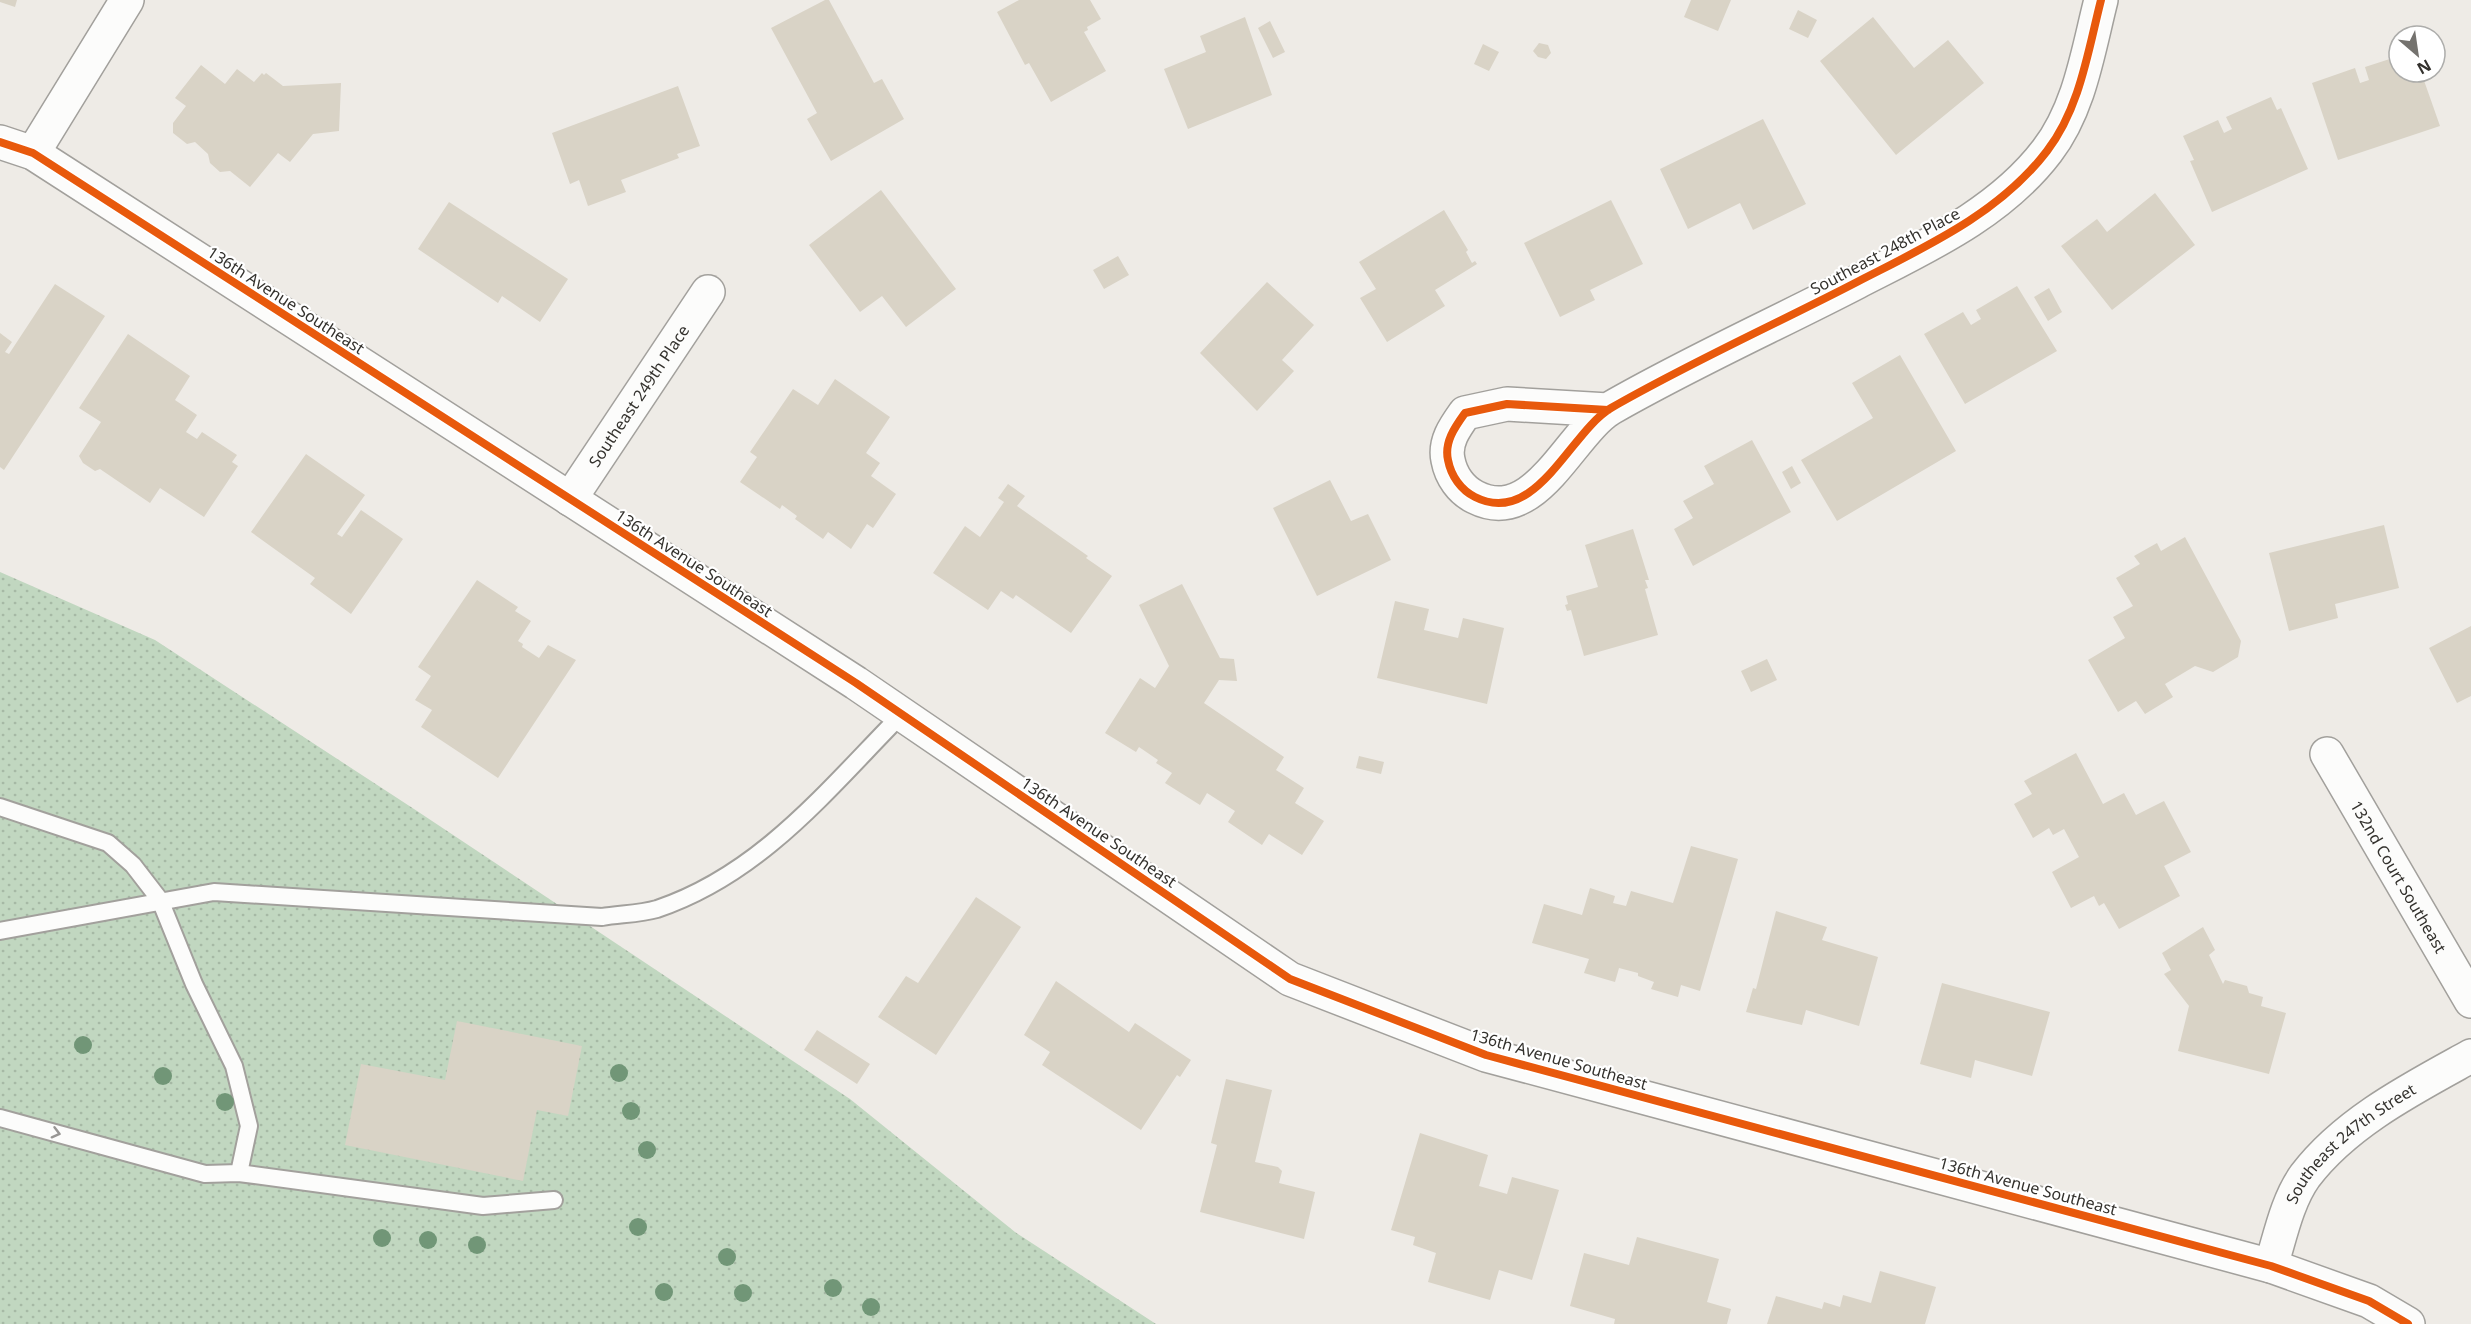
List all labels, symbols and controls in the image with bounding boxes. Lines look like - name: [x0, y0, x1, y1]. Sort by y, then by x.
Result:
- north arrow: [2387, 24, 2447, 84]
- text: N: [2413, 54, 2435, 80]
- street label: Southeast 248th Place: [1806, 202, 1964, 300]
- street label: 136th Avenue Southeast: [203, 241, 369, 359]
- street label: Southeast 249th Place: [583, 320, 694, 471]
- street label: 136th Avenue Southeast: [611, 504, 777, 622]
- street label: 136th Avenue Southeast: [1017, 772, 1181, 892]
- street label: 132nd Court Southeast: [2345, 796, 2452, 957]
- street label: 136th Avenue Southeast: [1468, 1023, 1650, 1095]
- street label: Southeast 247th Street: [2281, 1078, 2420, 1207]
- one-way arrow: [51, 1126, 61, 1139]
- street label: 136th Avenue Southeast: [1937, 1152, 2119, 1220]

